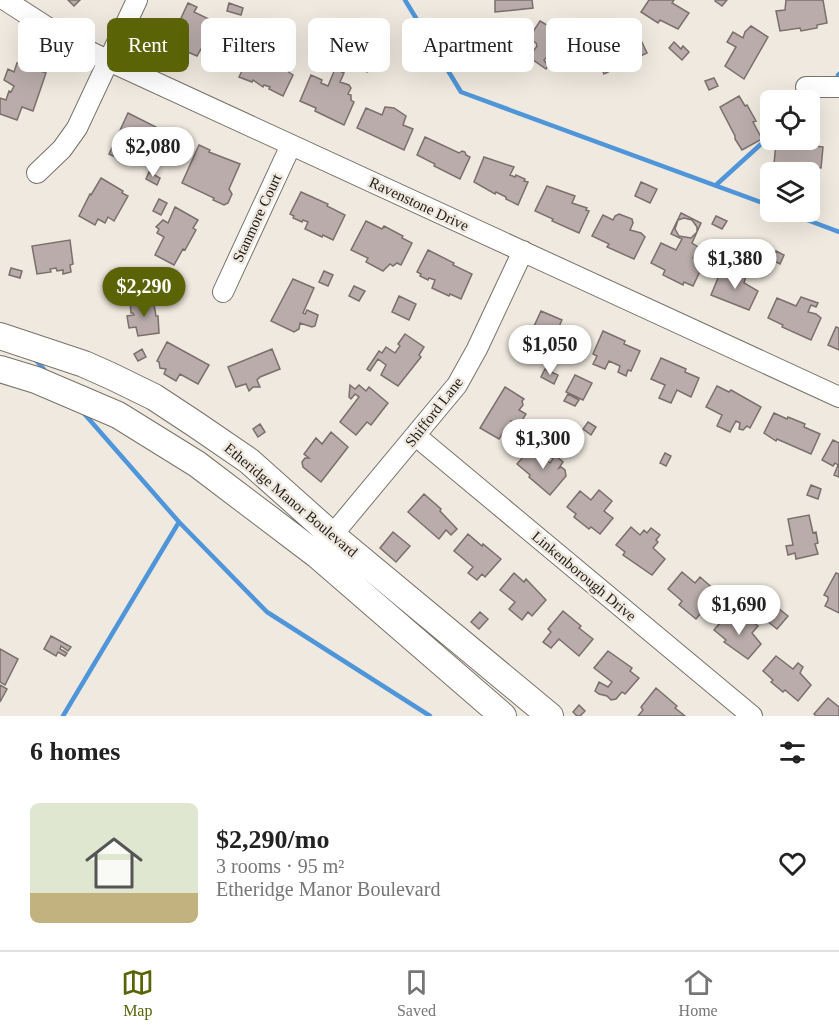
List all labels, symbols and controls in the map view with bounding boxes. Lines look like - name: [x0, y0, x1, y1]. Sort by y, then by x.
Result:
- chip: Buy: [18, 18, 95, 72]
- chip: Rent: [107, 18, 189, 72]
- chip: Filters: [201, 18, 296, 72]
- chip: New: [308, 18, 390, 72]
- chip: Apartment: [402, 18, 534, 72]
- chip: House: [546, 18, 642, 72]
- map controls: [760, 90, 820, 222]
- button: locate: [760, 90, 820, 150]
- pin: $2,080: [104, 127, 202, 178]
- text: $2,080: [126, 135, 181, 157]
- button: layers: [760, 162, 820, 222]
- street label: Stanmore Court: [230, 171, 285, 265]
- street label: Ravenstone Drive: [367, 174, 472, 234]
- pin: $1,380: [686, 239, 784, 290]
- text: $1,380: [708, 247, 763, 269]
- pin: $2,290: [95, 267, 193, 318]
- text: $2,290: [117, 275, 172, 297]
- pin: $1,050: [501, 325, 599, 376]
- text: $1,050: [523, 333, 578, 355]
- street label: Shifford Lane: [402, 374, 466, 450]
- pin: $1,300: [494, 419, 592, 470]
- text: $1,300: [516, 427, 571, 449]
- street label: Etheridge Manor Boulevard: [221, 440, 361, 561]
- street label: Linkenborough Drive: [529, 528, 639, 624]
- pin: $1,690: [690, 585, 788, 636]
- text: $1,690: [712, 593, 767, 615]
- icon: filters: [776, 736, 809, 769]
- text: 6 homes: [30, 737, 120, 766]
- text: $2,290/mo: [216, 825, 329, 854]
- icon: home: [78, 827, 150, 899]
- icon: heart: [776, 847, 809, 880]
- text: 3 rooms · 95 m²: [216, 855, 344, 877]
- text: Etheridge Manor Boulevard: [216, 878, 440, 900]
- tab: Map: [121, 966, 154, 1020]
- tab: Saved: [397, 966, 436, 1020]
- tab: Home: [679, 966, 718, 1020]

